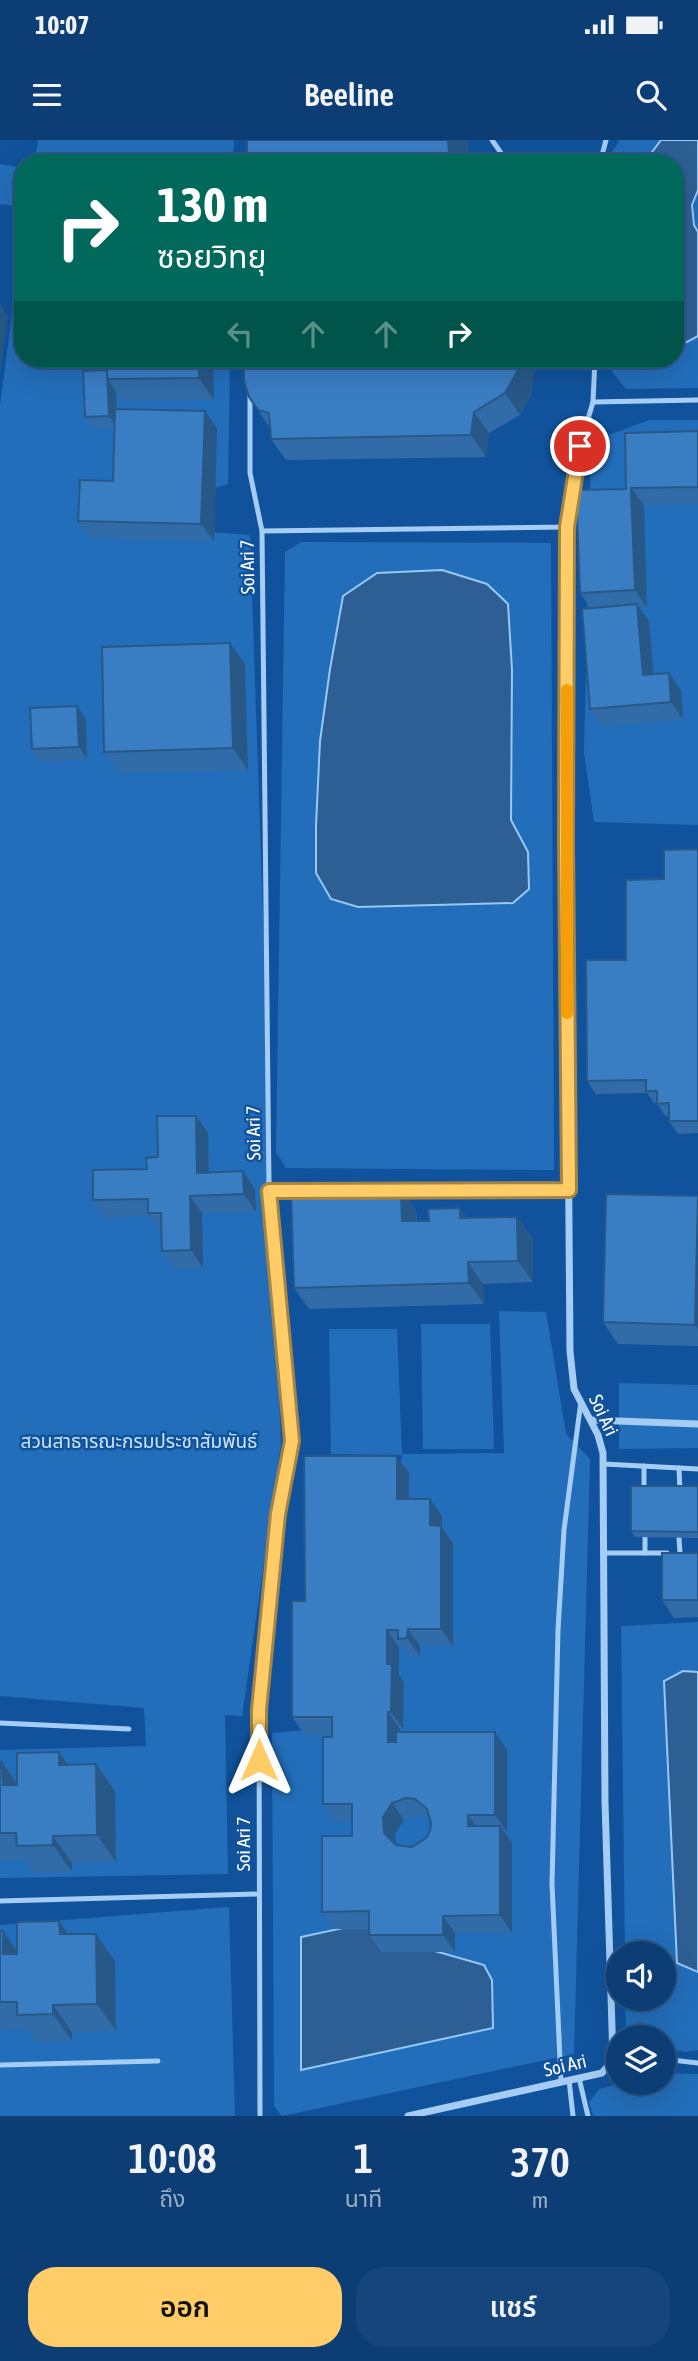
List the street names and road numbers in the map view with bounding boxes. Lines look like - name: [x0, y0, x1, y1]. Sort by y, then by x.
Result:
- street label: Soi Ari 7: [236, 539, 258, 595]
- street label: Soi Ari 7: [242, 1105, 264, 1161]
- street label: Soi Ari: [585, 1391, 623, 1439]
- street label: Soi Ari 7: [232, 1817, 254, 1871]
- street label: Soi Ari: [541, 2049, 589, 2081]

